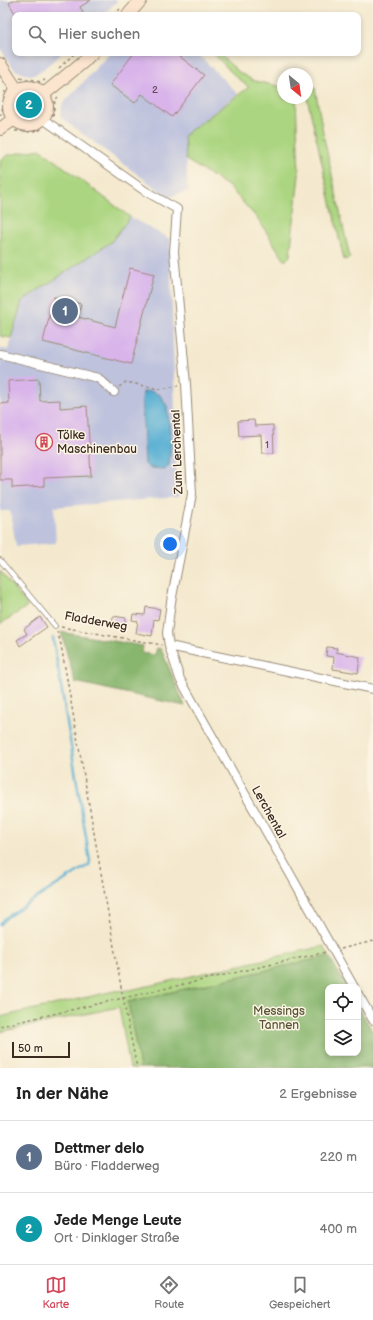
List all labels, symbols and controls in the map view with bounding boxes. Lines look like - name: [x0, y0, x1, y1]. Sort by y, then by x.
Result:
- search box: [12, 12, 361, 56]
- icon: search: [26, 23, 48, 45]
- text: Hier suchen: [58, 25, 140, 44]
- north arrow: [277, 68, 313, 104]
- house number: 2: [152, 84, 158, 96]
- pin: 2: [16, 90, 42, 120]
- pin: 1: [52, 296, 78, 326]
- street label: Zum Lerchental: [169, 410, 187, 495]
- place label: Tölke Maschinenbau: [57, 428, 137, 457]
- building icon: Tölke Maschinenbau: [34, 432, 54, 452]
- house number: 1: [265, 439, 269, 451]
- your location: [160, 534, 180, 554]
- street label: Fladderweg: [63, 609, 129, 634]
- street label: Lerchental: [248, 783, 289, 841]
- map controls: [325, 984, 361, 1056]
- button: locate: [325, 984, 361, 1020]
- park label: Messings Tannen: [253, 1004, 305, 1033]
- button: layers: [325, 1020, 361, 1056]
- scale bar: [12, 1040, 70, 1059]
- text: 50 m: [18, 1042, 43, 1055]
- text: In der Nähe: [16, 1084, 109, 1104]
- text: 2 Ergebnisse: [279, 1086, 357, 1102]
- text: Dettmer delo: [54, 1139, 144, 1158]
- text: 1: [26, 1149, 32, 1165]
- text: 220 m: [320, 1149, 357, 1165]
- text: Büro · Fladderweg: [54, 1158, 160, 1174]
- text: Jede Menge Leute: [54, 1211, 182, 1230]
- text: 2: [25, 1221, 33, 1237]
- text: 400 m: [320, 1221, 357, 1237]
- text: Ort · Dinklager Straße: [54, 1230, 179, 1246]
- tab: Karte: [42, 1274, 69, 1311]
- tab: Route: [154, 1274, 184, 1311]
- tab: Gespeichert: [269, 1274, 331, 1311]

